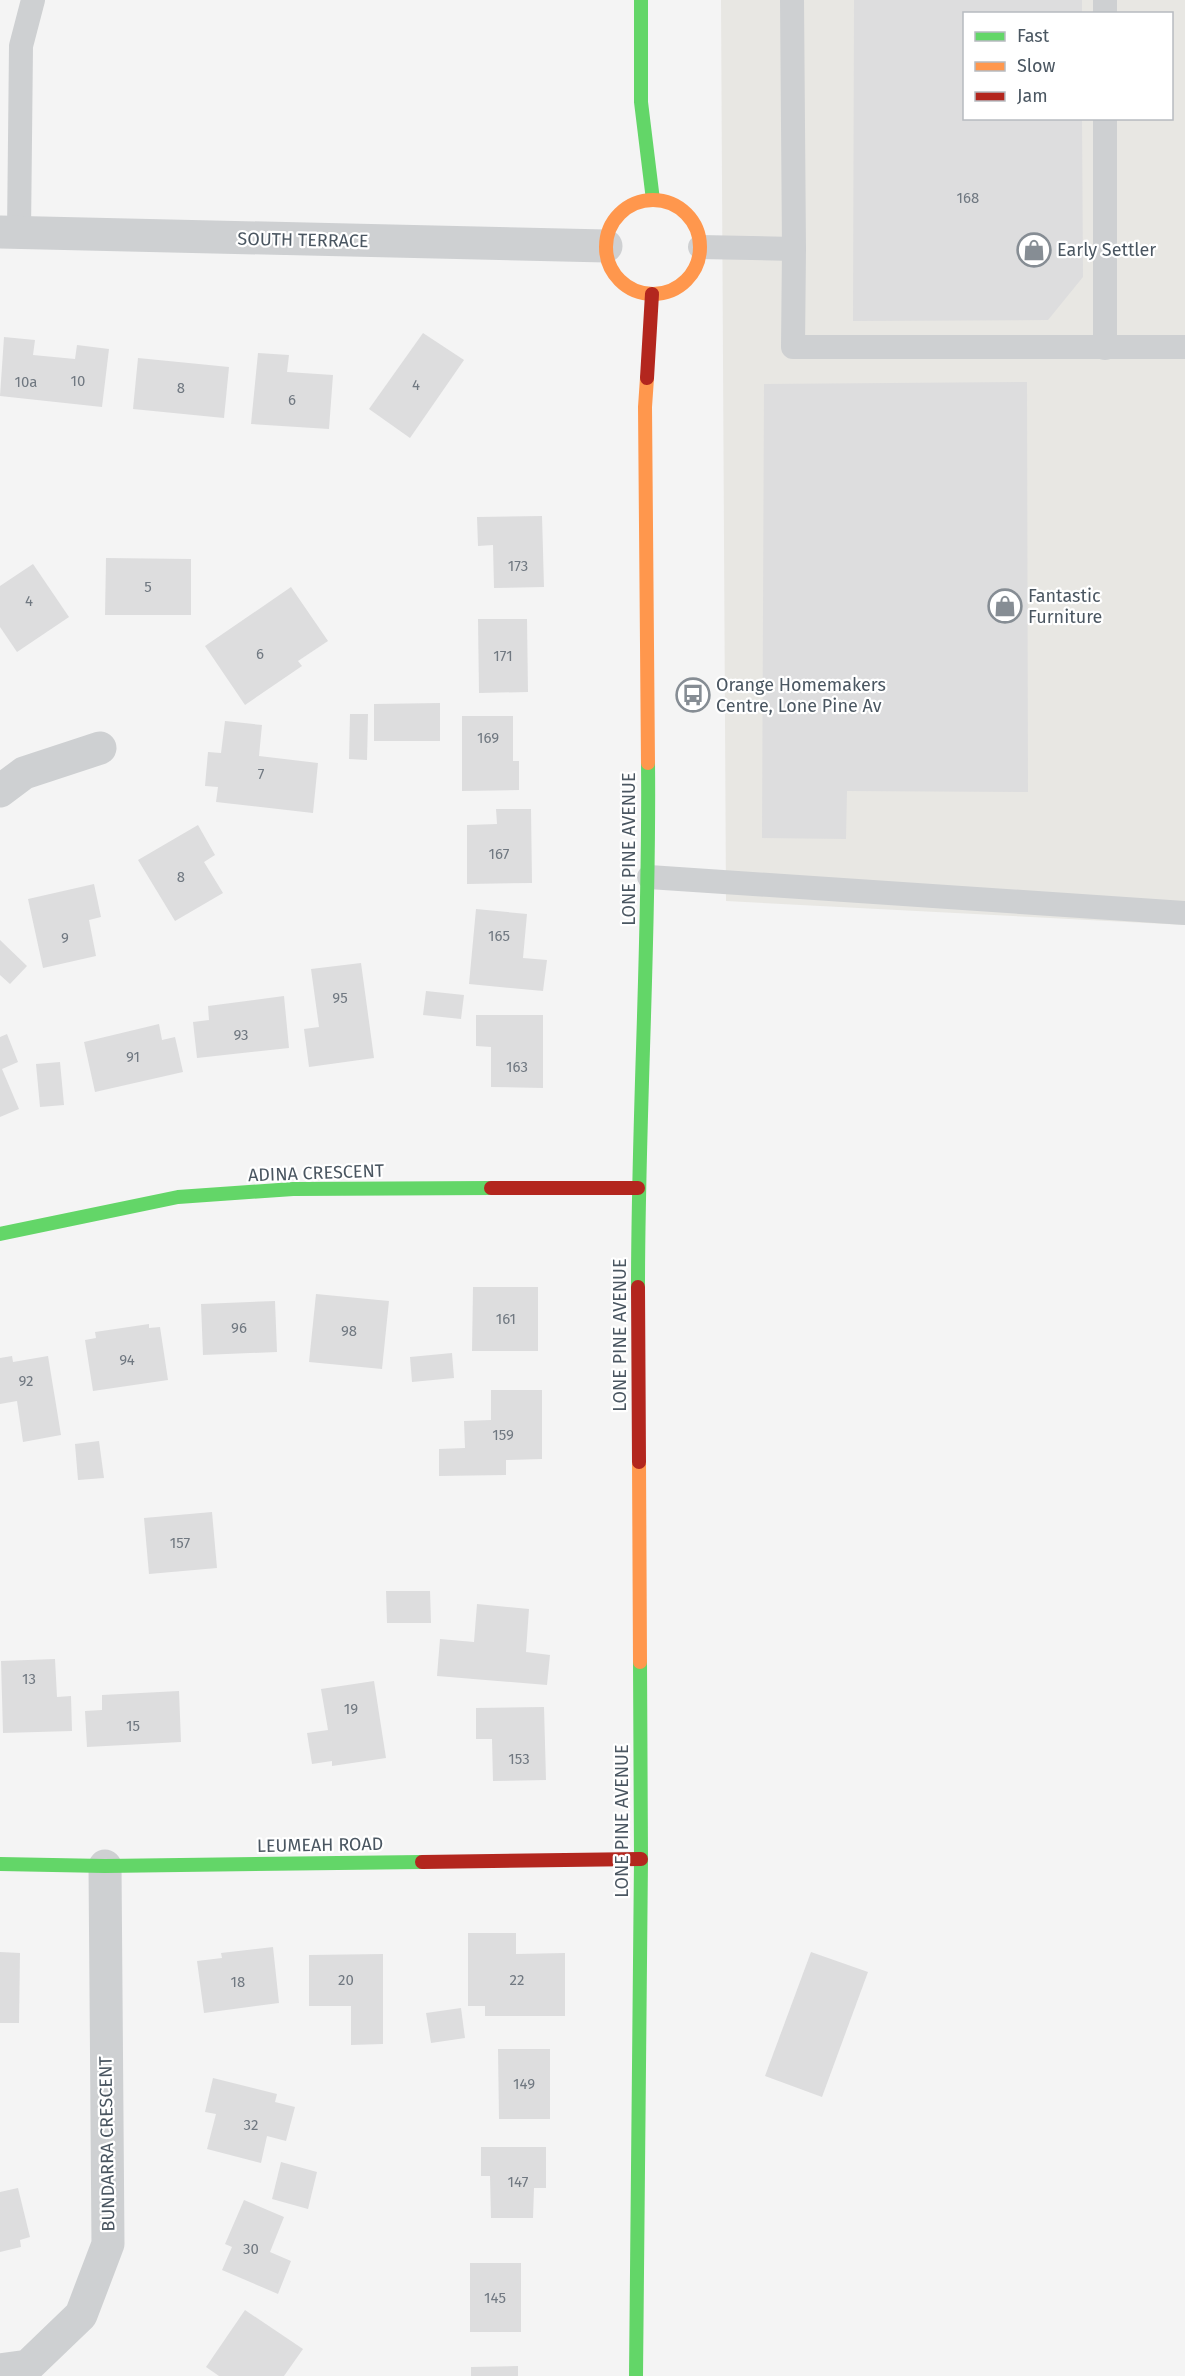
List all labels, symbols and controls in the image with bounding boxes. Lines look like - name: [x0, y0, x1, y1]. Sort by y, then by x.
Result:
- legend: [963, 12, 1173, 120]
- text: Fast: [1017, 25, 1050, 47]
- text: Slow: [1017, 55, 1056, 77]
- text: Jam: [1017, 85, 1048, 107]
- house number: 168: [957, 189, 979, 207]
- street label: SOUTH TERRACE: [237, 228, 369, 252]
- shop icon: Early Settler: [1016, 232, 1052, 268]
- place label: Early Settler: [1057, 239, 1156, 261]
- house number: 10: [71, 372, 85, 390]
- house number: 10a: [14, 373, 38, 391]
- house number: 4: [412, 376, 420, 394]
- house number: 8: [177, 379, 185, 397]
- house number: 6: [288, 391, 296, 409]
- house number: 173: [508, 557, 528, 575]
- house number: 5: [144, 578, 152, 596]
- place label: Fantastic Furniture: [1028, 585, 1102, 628]
- shop icon: Fantastic Furniture: [987, 588, 1023, 624]
- house number: 4: [25, 592, 33, 610]
- house number: 6: [256, 645, 264, 663]
- house number: 171: [493, 647, 513, 665]
- place label: Orange Homemakers Centre, Lone Pine Av: [716, 674, 886, 717]
- bus stop icon: Orange Homemakers Centre, Lone Pine Av: [675, 677, 711, 713]
- house number: 169: [477, 729, 499, 747]
- house number: 7: [258, 765, 265, 783]
- street label: LONE PINE AVENUE: [618, 772, 640, 926]
- house number: 167: [489, 845, 510, 863]
- house number: 8: [177, 868, 185, 886]
- house number: 165: [488, 927, 510, 945]
- house number: 9: [61, 929, 69, 947]
- house number: 95: [332, 989, 348, 1007]
- house number: 93: [233, 1026, 249, 1044]
- house number: 91: [126, 1048, 140, 1066]
- house number: 163: [506, 1058, 528, 1076]
- street label: ADINA CRESCENT: [248, 1160, 385, 1186]
- street label: LONE PINE AVENUE: [609, 1258, 631, 1412]
- house number: 161: [496, 1310, 516, 1328]
- house number: 96: [231, 1319, 247, 1337]
- house number: 98: [341, 1322, 357, 1340]
- house number: 94: [119, 1351, 135, 1369]
- house number: 92: [19, 1372, 33, 1390]
- house number: 159: [492, 1426, 514, 1444]
- house number: 157: [170, 1534, 190, 1552]
- house number: 13: [22, 1670, 36, 1688]
- house number: 19: [344, 1700, 358, 1718]
- house number: 15: [126, 1717, 140, 1735]
- street label: LONE PINE AVENUE: [611, 1744, 633, 1898]
- house number: 153: [508, 1750, 530, 1768]
- street label: LEUMEAH ROAD: [257, 1833, 383, 1857]
- house number: 20: [338, 1971, 354, 1989]
- house number: 22: [510, 1971, 524, 1989]
- house number: 18: [231, 1973, 245, 1991]
- street label: BUNDARRA CRESCENT: [94, 2055, 120, 2232]
- house number: 149: [513, 2075, 535, 2093]
- house number: 32: [244, 2116, 258, 2134]
- house number: 147: [508, 2173, 529, 2191]
- house number: 30: [243, 2240, 259, 2258]
- house number: 145: [484, 2289, 506, 2307]

